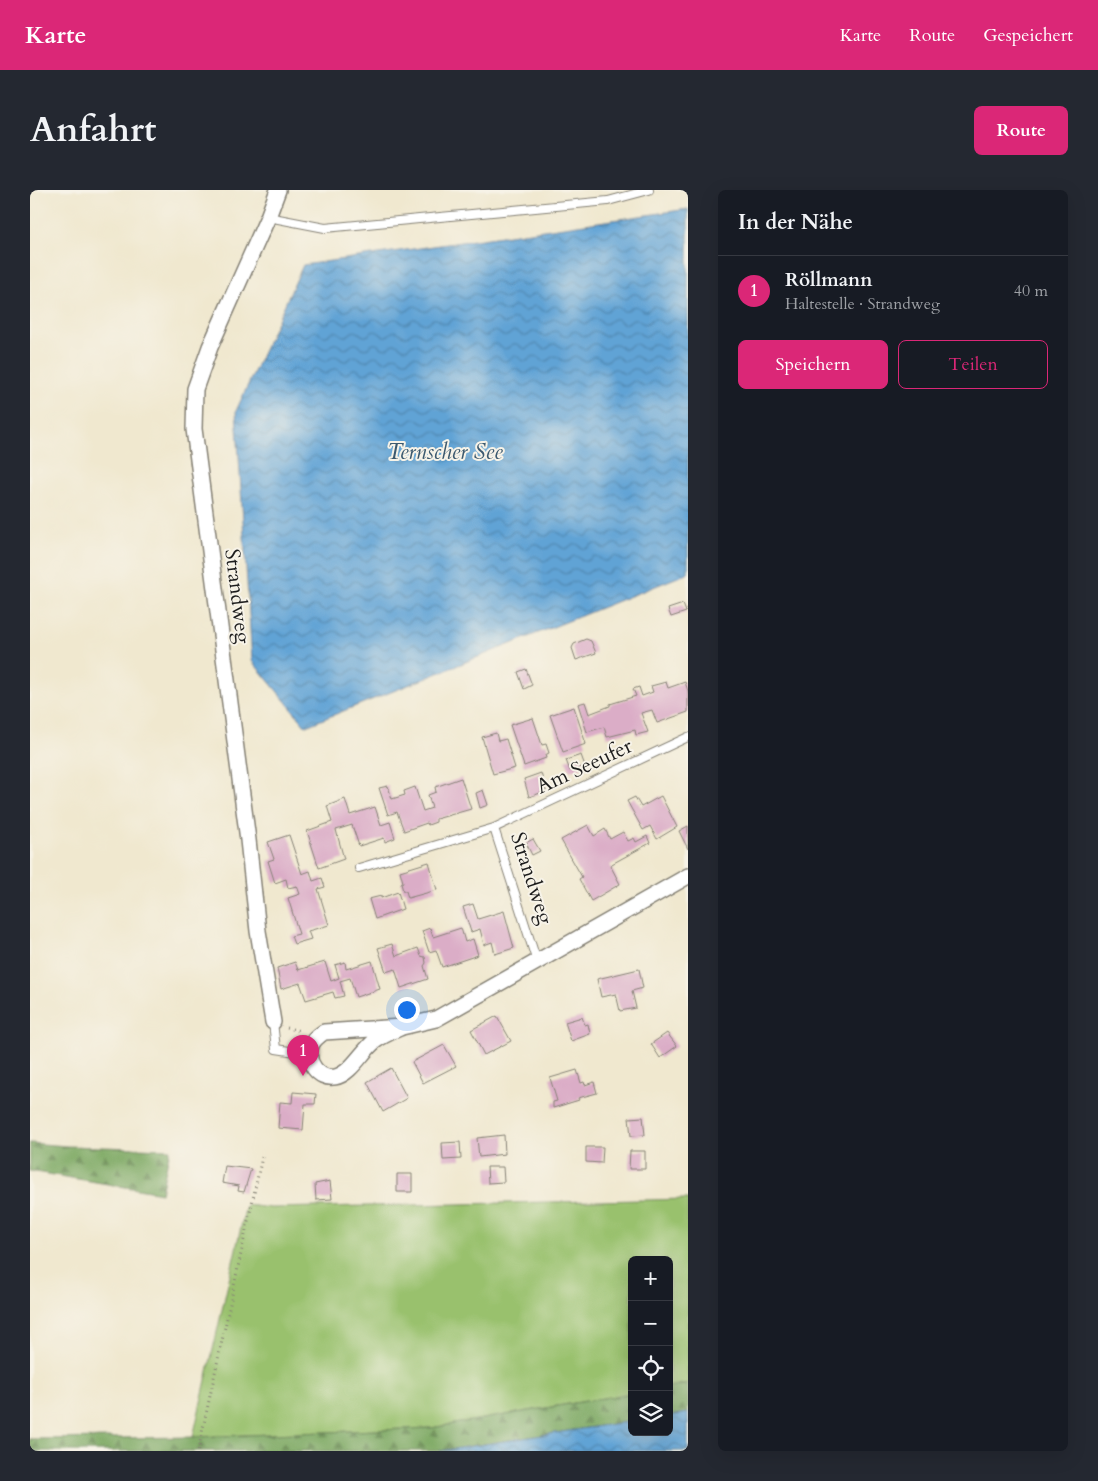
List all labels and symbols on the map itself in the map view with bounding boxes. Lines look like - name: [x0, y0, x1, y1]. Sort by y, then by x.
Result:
- water label: Ternscher See: [387, 437, 503, 467]
- street label: Strandweg: [217, 547, 258, 645]
- street label: Am Seeufer: [531, 731, 637, 801]
- street label: Strandweg: [503, 828, 560, 928]
- your location: [394, 997, 420, 1023]
- pin: 1: [287, 1035, 319, 1076]

